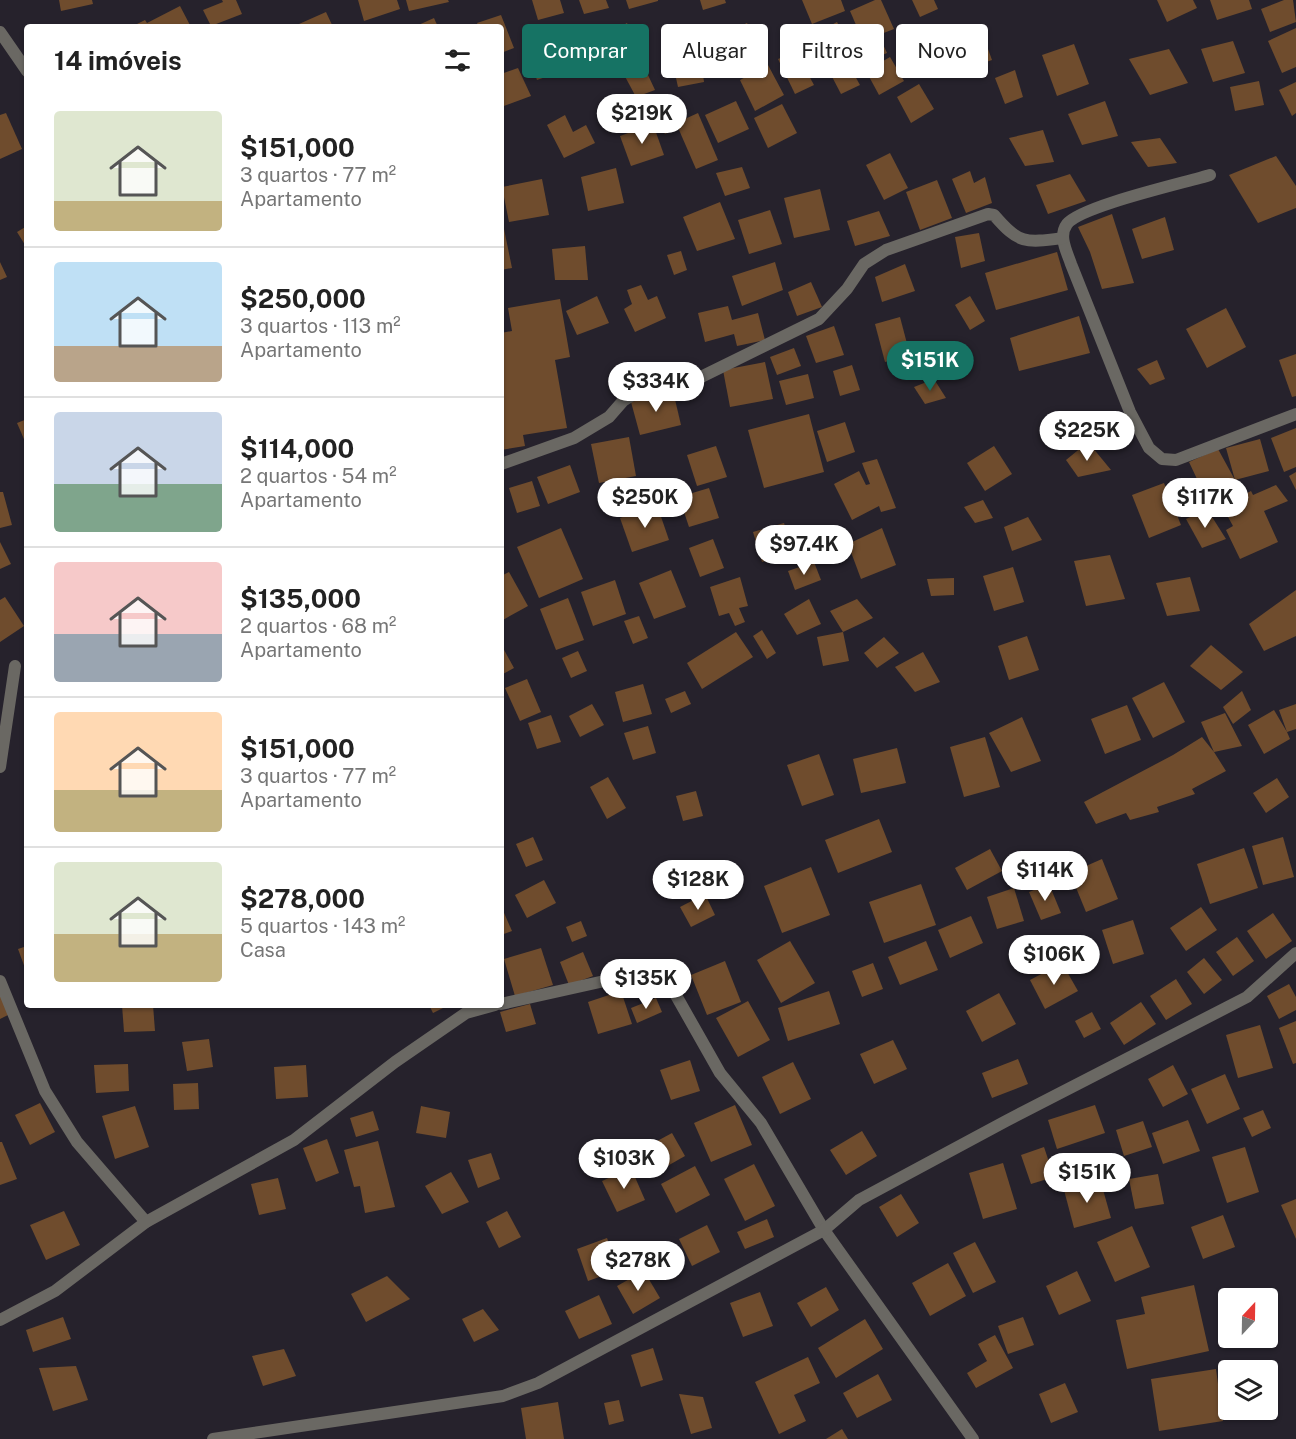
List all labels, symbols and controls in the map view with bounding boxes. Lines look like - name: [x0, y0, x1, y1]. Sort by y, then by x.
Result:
- chip: Comprar: [522, 24, 649, 78]
- chip: Alugar: [661, 24, 768, 78]
- chip: Filtros: [780, 24, 884, 78]
- chip: Novo: [896, 24, 988, 78]
- icon: filters: [441, 44, 474, 77]
- text: 14 imóveis: [54, 45, 182, 76]
- pin: $219K: [600, 94, 684, 145]
- text: $219K: [611, 101, 673, 125]
- text: $151,000: [240, 132, 355, 163]
- icon: home: [102, 135, 174, 207]
- text: 3 quartos · 77 m²: [240, 163, 396, 187]
- text: Apartamento: [240, 187, 362, 211]
- text: $250,000: [240, 283, 366, 314]
- icon: home: [102, 286, 174, 358]
- text: 3 quartos · 113 m²: [240, 314, 401, 338]
- text: Apartamento: [240, 338, 362, 362]
- pin: $151K: [888, 341, 972, 392]
- text: $151K: [901, 348, 959, 372]
- pin: $334K: [614, 362, 698, 413]
- text: $334K: [622, 369, 690, 393]
- pin: $225K: [1045, 411, 1129, 462]
- text: $225K: [1054, 418, 1120, 442]
- text: $114,000: [240, 433, 354, 464]
- icon: home: [102, 436, 174, 508]
- text: 2 quartos · 54 m²: [240, 464, 397, 488]
- pin: $250K: [603, 478, 687, 529]
- pin: $117K: [1163, 478, 1247, 529]
- text: $250K: [611, 485, 679, 509]
- text: $117K: [1176, 485, 1234, 509]
- text: Apartamento: [240, 488, 362, 512]
- pin: $97.4K: [755, 525, 853, 576]
- text: $97.4K: [769, 532, 839, 556]
- text: $135,000: [240, 583, 361, 614]
- icon: home: [102, 586, 174, 658]
- text: 2 quartos · 68 m²: [240, 614, 396, 638]
- text: Apartamento: [240, 638, 362, 662]
- text: $151,000: [240, 733, 355, 764]
- icon: home: [102, 736, 174, 808]
- text: 3 quartos · 77 m²: [240, 764, 396, 788]
- text: Apartamento: [240, 788, 362, 812]
- pin: $114K: [1003, 851, 1087, 902]
- text: $114K: [1016, 858, 1074, 882]
- pin: $128K: [656, 860, 740, 911]
- text: $128K: [667, 867, 729, 891]
- text: $278,000: [240, 883, 365, 914]
- icon: home: [102, 886, 174, 958]
- text: 5 quartos · 143 m²: [240, 914, 405, 938]
- pin: $106K: [1012, 935, 1096, 986]
- text: Casa: [240, 938, 286, 962]
- text: $106K: [1023, 942, 1085, 966]
- pin: $135K: [604, 959, 688, 1010]
- text: $135K: [614, 966, 678, 990]
- pin: $103K: [582, 1139, 666, 1190]
- text: $103K: [593, 1146, 655, 1170]
- pin: $151K: [1045, 1153, 1129, 1204]
- text: $151K: [1058, 1160, 1116, 1184]
- pin: $278K: [596, 1241, 680, 1292]
- text: $278K: [605, 1248, 671, 1272]
- north arrow: [1218, 1288, 1278, 1348]
- map controls: [1218, 1288, 1278, 1420]
- button: layers: [1218, 1360, 1278, 1420]

